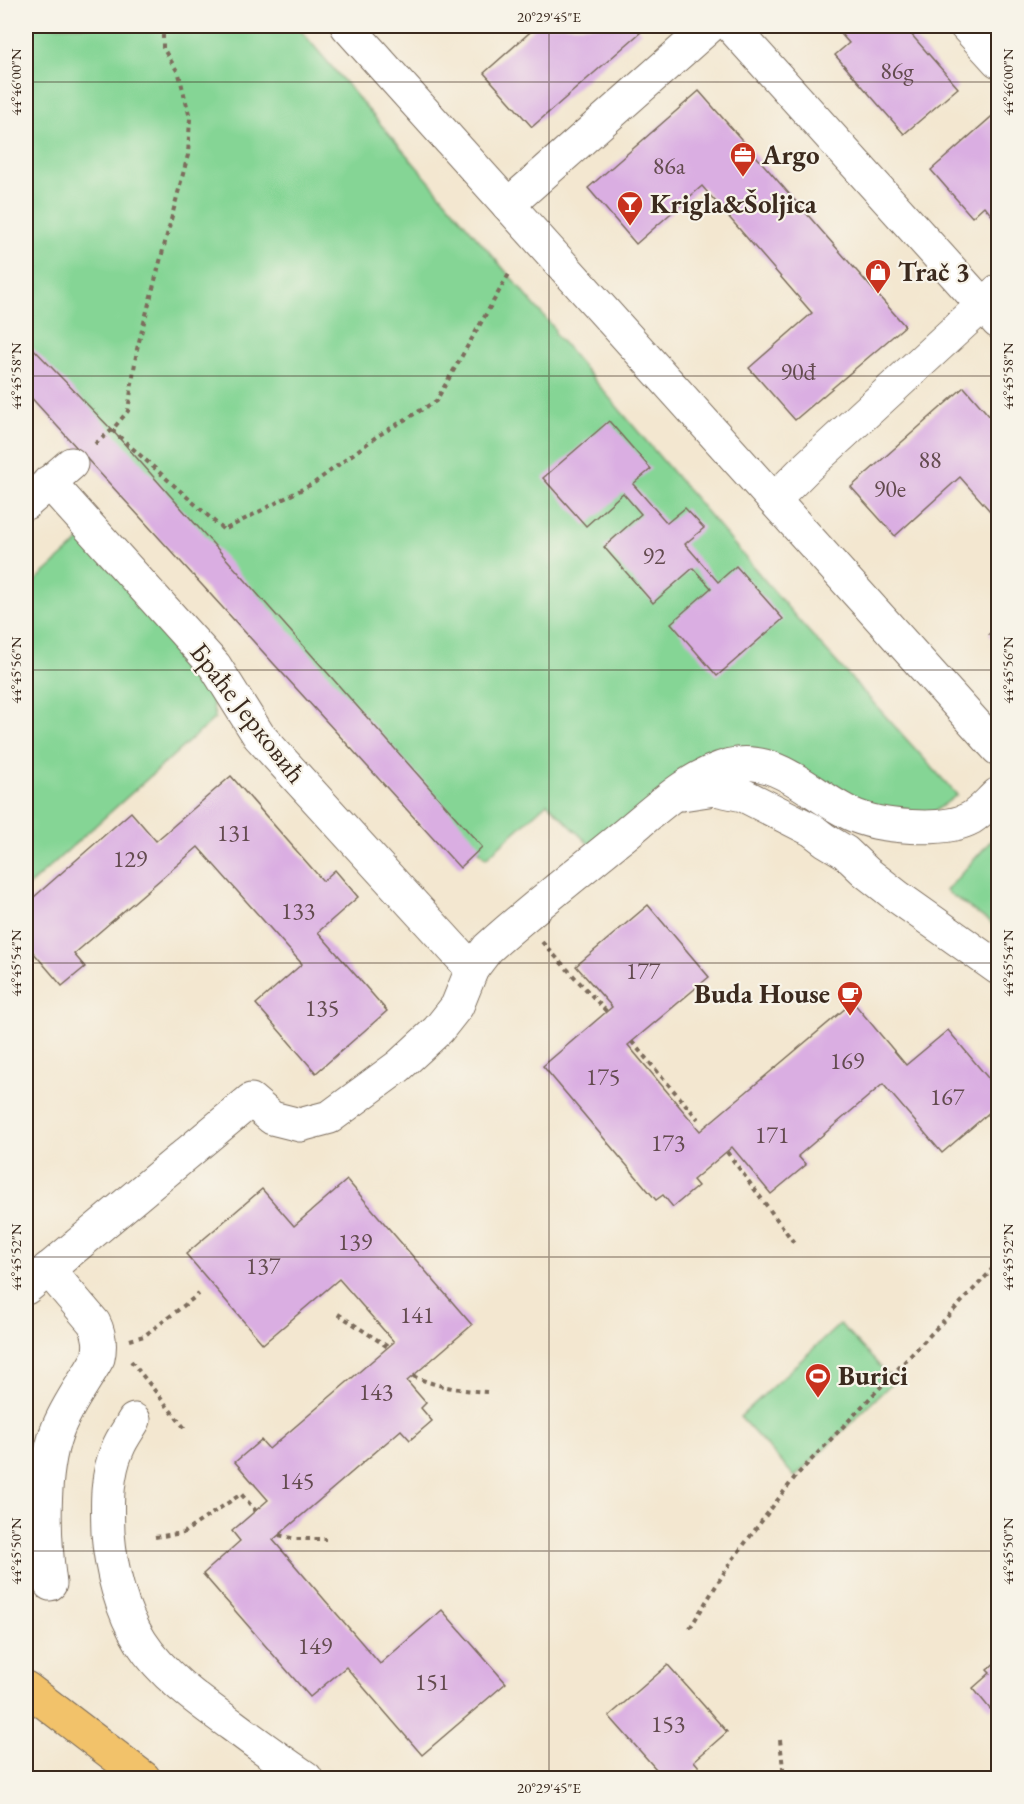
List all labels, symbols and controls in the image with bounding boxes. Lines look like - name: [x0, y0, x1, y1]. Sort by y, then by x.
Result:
- text: 20°29'45"E: [517, 7, 582, 26]
- text: 44°46'00"N: [6, 48, 25, 116]
- text: 44°46'00"N: [998, 48, 1017, 116]
- house number: 86g: [880, 55, 914, 86]
- place label: Argo: [761, 137, 819, 172]
- office icon: Argo: [728, 140, 758, 178]
- house number: 86a: [653, 150, 686, 181]
- place label: Krigla&Šoljica: [650, 186, 817, 221]
- bar icon: Krigla&Šoljica: [615, 189, 645, 227]
- place label: Trač 3: [898, 254, 970, 289]
- shop icon: Trač 3: [863, 257, 893, 295]
- text: 44°45'58"N: [6, 342, 25, 410]
- text: 44°45'58"N: [998, 342, 1017, 410]
- house number: 90đ: [780, 356, 816, 387]
- house number: 88: [918, 444, 942, 475]
- house number: 90e: [874, 473, 906, 504]
- house number: 92: [642, 540, 666, 571]
- street label: Браће Јерковић: [183, 635, 314, 790]
- text: 44°45'56"N: [6, 636, 25, 704]
- text: 44°45'56"N: [998, 636, 1017, 704]
- house number: 131: [217, 817, 251, 848]
- house number: 129: [113, 843, 148, 874]
- house number: 133: [281, 895, 315, 926]
- text: 44°45'54"N: [6, 929, 25, 997]
- text: 44°45'54"N: [998, 929, 1017, 997]
- house number: 177: [626, 955, 661, 986]
- place label: Buda House: [694, 976, 830, 1011]
- cafe icon: Buda House: [835, 979, 865, 1017]
- house number: 135: [305, 992, 339, 1023]
- house number: 169: [830, 1045, 865, 1076]
- house number: 175: [586, 1061, 620, 1092]
- house number: 167: [930, 1081, 965, 1112]
- house number: 171: [755, 1119, 789, 1150]
- house number: 173: [651, 1127, 685, 1158]
- text: 44°45'52"N: [6, 1223, 25, 1291]
- text: 44°45'52"N: [998, 1223, 1017, 1291]
- house number: 139: [338, 1226, 373, 1257]
- house number: 137: [246, 1250, 281, 1281]
- house number: 141: [400, 1299, 434, 1330]
- place label: Burici: [838, 1358, 908, 1393]
- sports icon: Burici: [803, 1361, 833, 1399]
- house number: 143: [359, 1376, 393, 1407]
- house number: 145: [280, 1465, 314, 1496]
- text: 44°45'50"N: [6, 1517, 25, 1585]
- text: 44°45'50"N: [998, 1517, 1017, 1585]
- house number: 149: [298, 1630, 333, 1661]
- house number: 151: [415, 1666, 449, 1697]
- house number: 153: [651, 1708, 685, 1739]
- text: 20°29'45"E: [517, 1778, 582, 1797]

